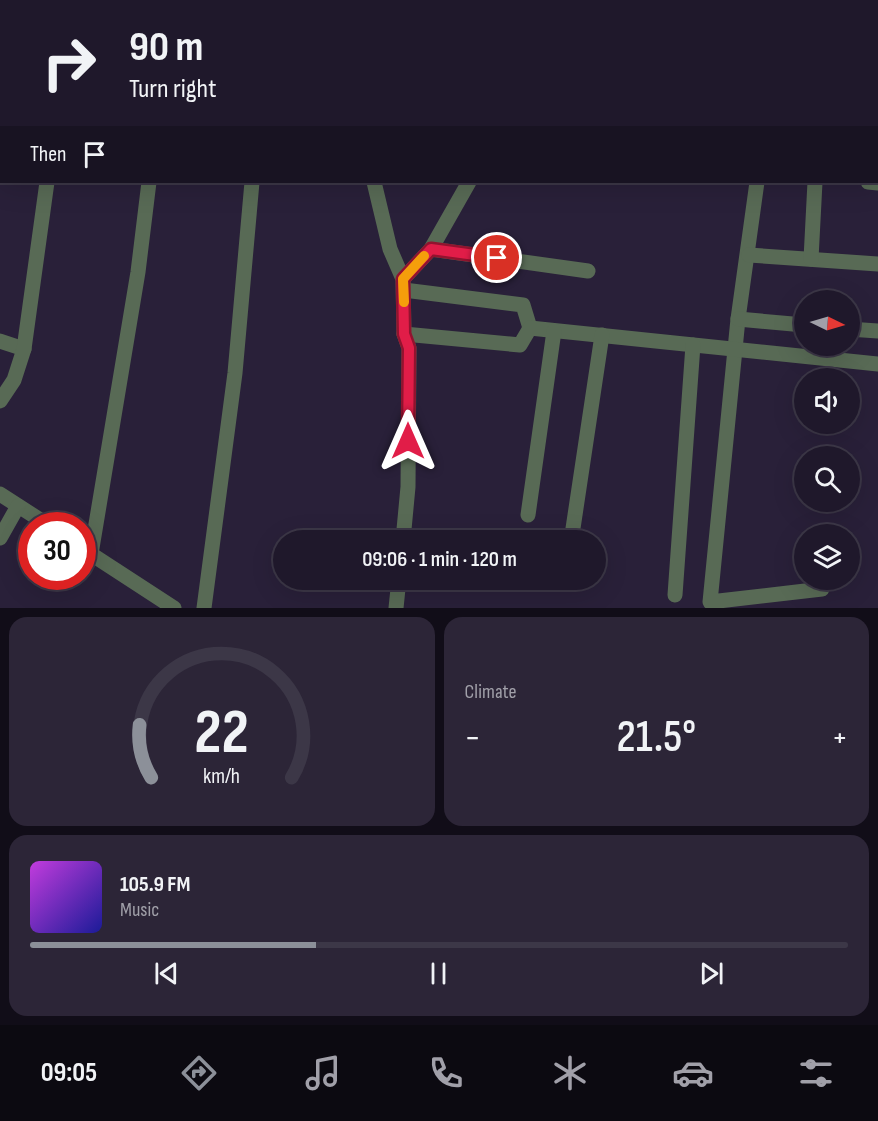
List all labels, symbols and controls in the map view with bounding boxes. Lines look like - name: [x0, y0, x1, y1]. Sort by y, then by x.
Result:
- text: 90 m: [129, 22, 203, 73]
- icon: right: [30, 24, 108, 102]
- text: Turn right: [129, 73, 216, 105]
- icon: arrive: [78, 138, 111, 171]
- text: Then: [30, 141, 66, 168]
- pin: [471, 232, 522, 283]
- icon: arrive: [480, 241, 513, 274]
- north arrow: [794, 290, 860, 356]
- map controls: [794, 290, 860, 590]
- button: sound: [794, 368, 860, 434]
- position arrow: [376, 409, 440, 473]
- button: search: [794, 446, 860, 512]
- speed limit sign: 30: [18, 512, 96, 590]
- button: layers: [794, 524, 860, 590]
- text: 09:06 · 1 min · 120 m: [362, 546, 517, 573]
- text: Climate: [465, 680, 517, 704]
- text: 22: [194, 696, 249, 771]
- text: 21.5°: [616, 710, 696, 765]
- text: −: [465, 718, 481, 758]
- text: +: [832, 718, 848, 758]
- text: km/h: [203, 765, 240, 790]
- text: 105.9 FM: [120, 871, 190, 898]
- text: Music: [120, 898, 159, 922]
- icon: previous: [150, 957, 183, 990]
- icon: pause: [422, 957, 455, 990]
- icon: next: [695, 957, 728, 990]
- icon: directions: [178, 1052, 220, 1094]
- icon: music: [302, 1052, 344, 1094]
- icon: phone: [425, 1052, 467, 1094]
- icon: climate: [549, 1052, 591, 1094]
- icon: car: [672, 1052, 714, 1094]
- icon: filters: [795, 1052, 837, 1094]
- text: 09:05: [41, 1057, 97, 1089]

